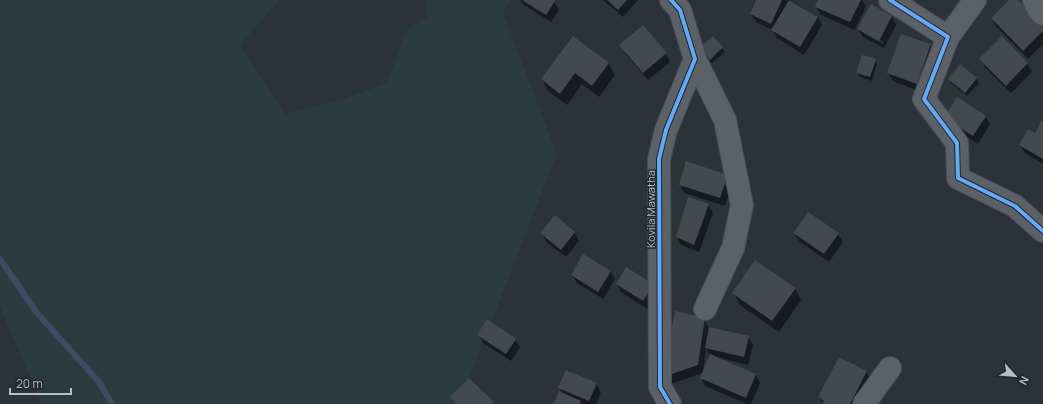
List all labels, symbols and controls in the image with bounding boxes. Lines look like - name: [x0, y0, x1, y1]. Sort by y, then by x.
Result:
- street label: Kovila Mawatha: [643, 170, 658, 248]
- north arrow: [995, 356, 1035, 396]
- scale bar: [10, 370, 71, 396]
- text: N: [1016, 374, 1033, 388]
- text: 20 m: [16, 375, 43, 392]

